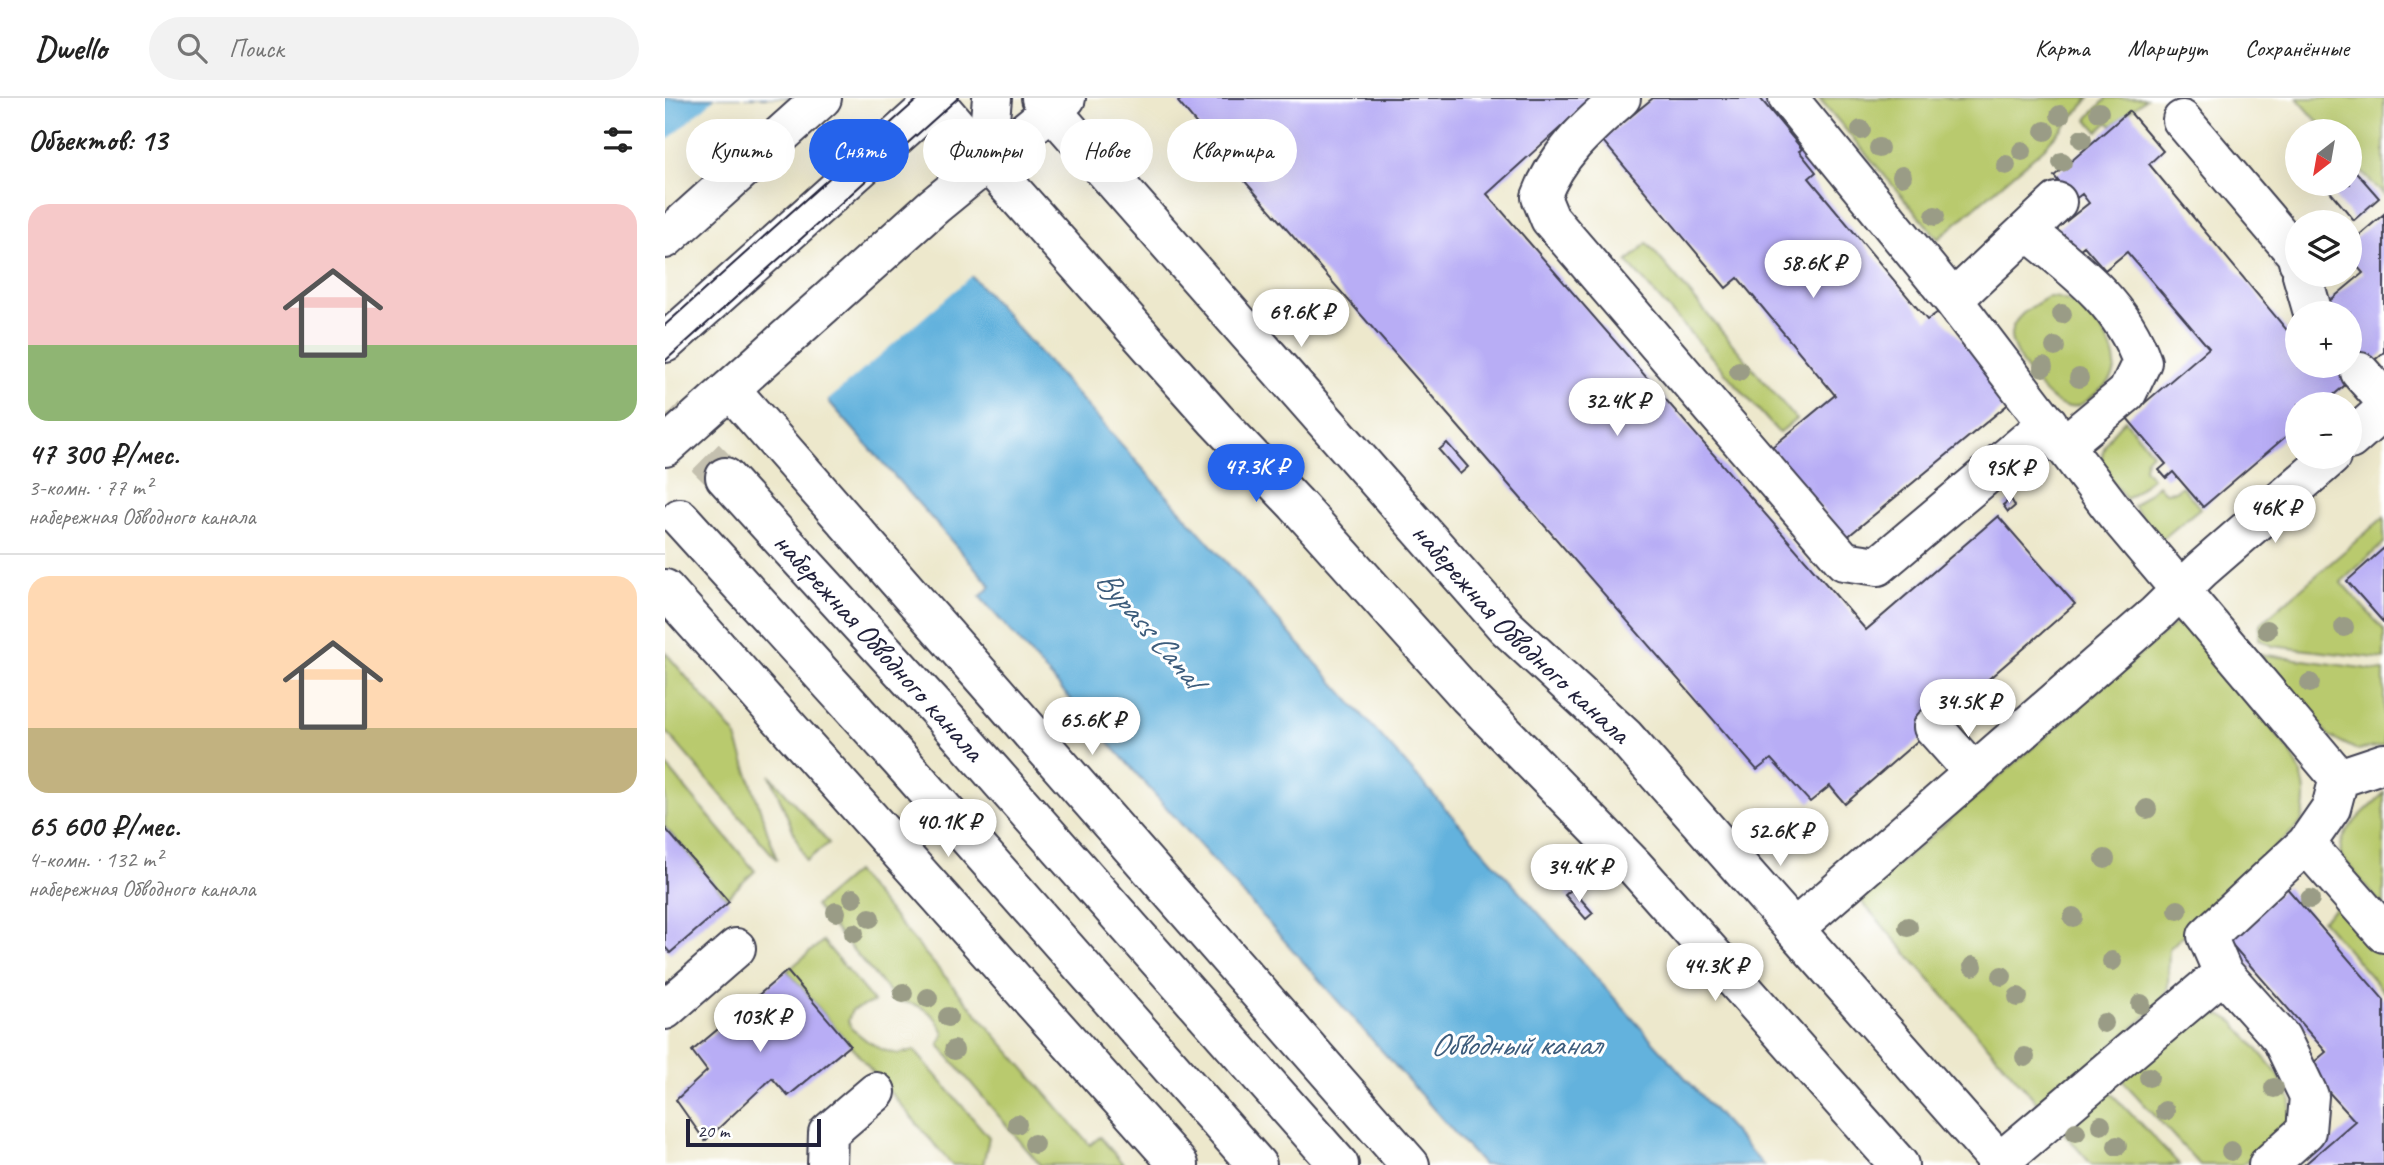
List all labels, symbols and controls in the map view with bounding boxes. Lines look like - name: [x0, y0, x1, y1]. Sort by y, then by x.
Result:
- search box: [149, 17, 639, 80]
- text: Dwello: [35, 27, 107, 69]
- icon: search: [173, 29, 211, 67]
- text: Поиск: [229, 32, 284, 65]
- text: Карта: [2035, 33, 2090, 63]
- text: Маршрут: [2128, 33, 2207, 63]
- text: Сохранённые: [2245, 33, 2349, 63]
- chip: Купить: [686, 119, 795, 182]
- chip: Снять: [809, 119, 909, 182]
- chip: Фильтры: [923, 119, 1046, 182]
- chip: Новое: [1060, 119, 1153, 182]
- chip: Квартира: [1167, 119, 1297, 182]
- north arrow: [2285, 119, 2363, 196]
- map controls: [2285, 119, 2362, 469]
- text: Объектов: 13: [28, 121, 167, 159]
- icon: filters: [599, 121, 637, 159]
- button: layers: [2285, 210, 2362, 287]
- pin: 58.6K ₽: [1748, 240, 1878, 300]
- text: 58.6K ₽: [1781, 248, 1845, 277]
- icon: home: [270, 250, 396, 376]
- pin: 69.6K ₽: [1236, 289, 1366, 349]
- text: 69.6K ₽: [1268, 297, 1334, 326]
- button: +: [2285, 301, 2362, 378]
- pin: 32.4K ₽: [1552, 378, 1682, 438]
- text: 32.4K ₽: [1585, 386, 1649, 415]
- button: −: [2285, 392, 2362, 469]
- text: 47 300 ₽/мес.: [28, 435, 179, 473]
- pin: 47.3K ₽: [1191, 444, 1321, 504]
- pin: 95K ₽: [1960, 446, 2058, 505]
- text: 47.3K ₽: [1224, 452, 1288, 481]
- text: 95K ₽: [1984, 453, 2034, 482]
- text: 3-комн. · 77 m²: [28, 473, 152, 502]
- pin: 46K ₽: [2226, 486, 2324, 545]
- text: 46K ₽: [2250, 493, 2300, 522]
- text: набережная Обводного канала: [28, 502, 255, 531]
- street label: набережная Обводного канала: [1403, 514, 1640, 753]
- street label: набережная Обводного канала: [765, 524, 994, 770]
- water label: Bypass Canal: [1087, 561, 1219, 704]
- icon: home: [270, 622, 396, 748]
- pin: 34.5K ₽: [1903, 680, 2033, 739]
- text: 34.5K ₽: [1936, 687, 2000, 716]
- pin: 65.6K ₽: [1027, 698, 1157, 757]
- text: 65.6K ₽: [1059, 705, 1125, 734]
- pin: 40.1K ₽: [883, 800, 1013, 859]
- text: 65 600 ₽/мес.: [28, 807, 180, 845]
- text: 40.1K ₽: [916, 807, 980, 836]
- pin: 52.6K ₽: [1715, 808, 1845, 868]
- text: 52.6K ₽: [1748, 816, 1812, 845]
- pin: 34.4K ₽: [1514, 844, 1644, 904]
- text: 4-комн. · 132 m²: [28, 845, 162, 874]
- text: 34.4K ₽: [1547, 852, 1611, 881]
- text: набережная Обводного канала: [28, 874, 255, 903]
- pin: 44.3K ₽: [1650, 944, 1780, 1003]
- text: 44.3K ₽: [1683, 951, 1747, 980]
- pin: 103K ₽: [703, 995, 817, 1054]
- text: 103K ₽: [730, 1002, 790, 1031]
- water label: Обводный канал: [1430, 1024, 1605, 1065]
- scale bar: [686, 1116, 821, 1148]
- text: 20 m: [697, 1119, 729, 1143]

